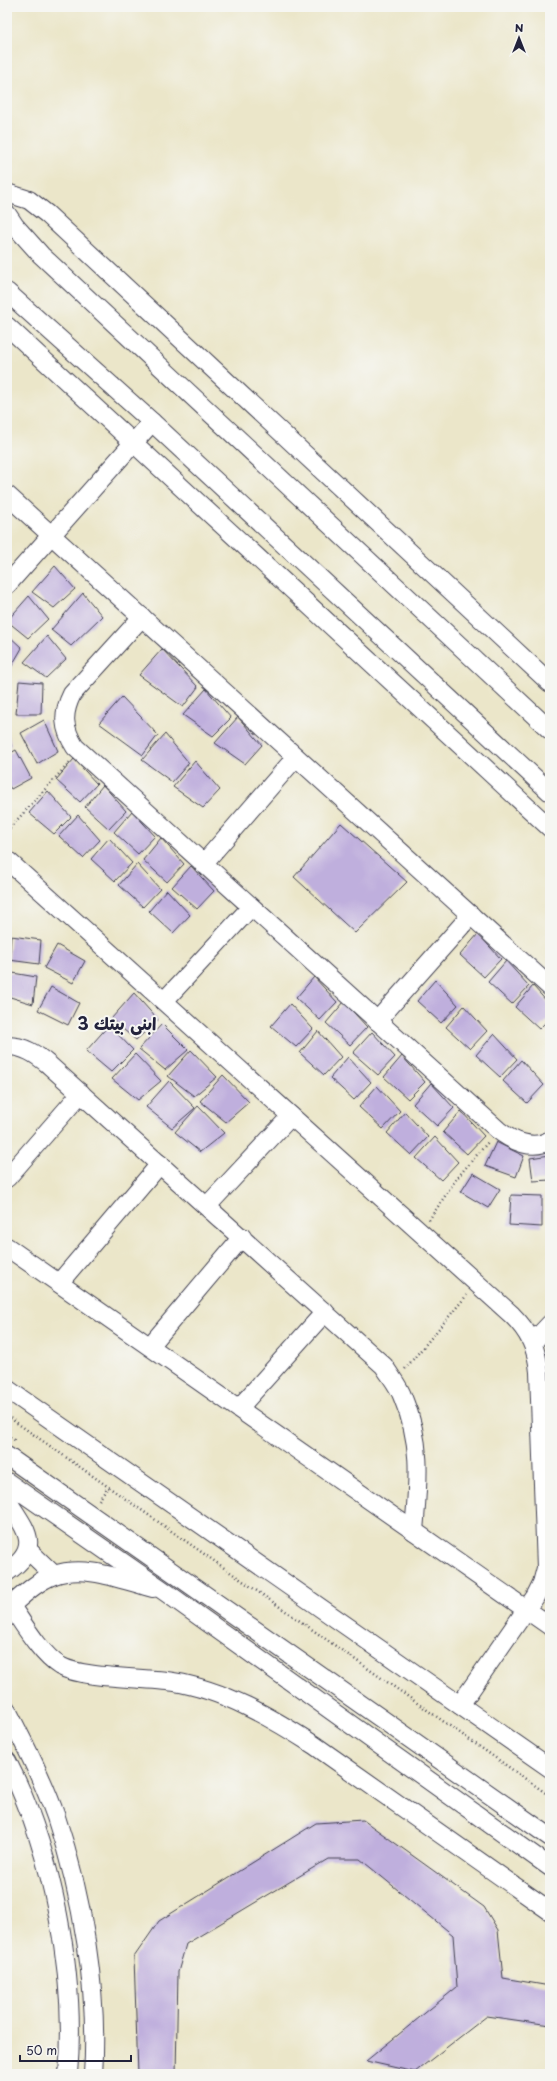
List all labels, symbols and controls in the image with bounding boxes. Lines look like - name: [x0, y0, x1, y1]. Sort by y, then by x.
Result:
- north arrow: [499, 18, 539, 58]
- text: N: [515, 19, 524, 36]
- district label: ابنى بيتك 3: [78, 1010, 156, 1036]
- scale bar: [20, 2037, 131, 2063]
- text: 50 m: [26, 2041, 57, 2059]

